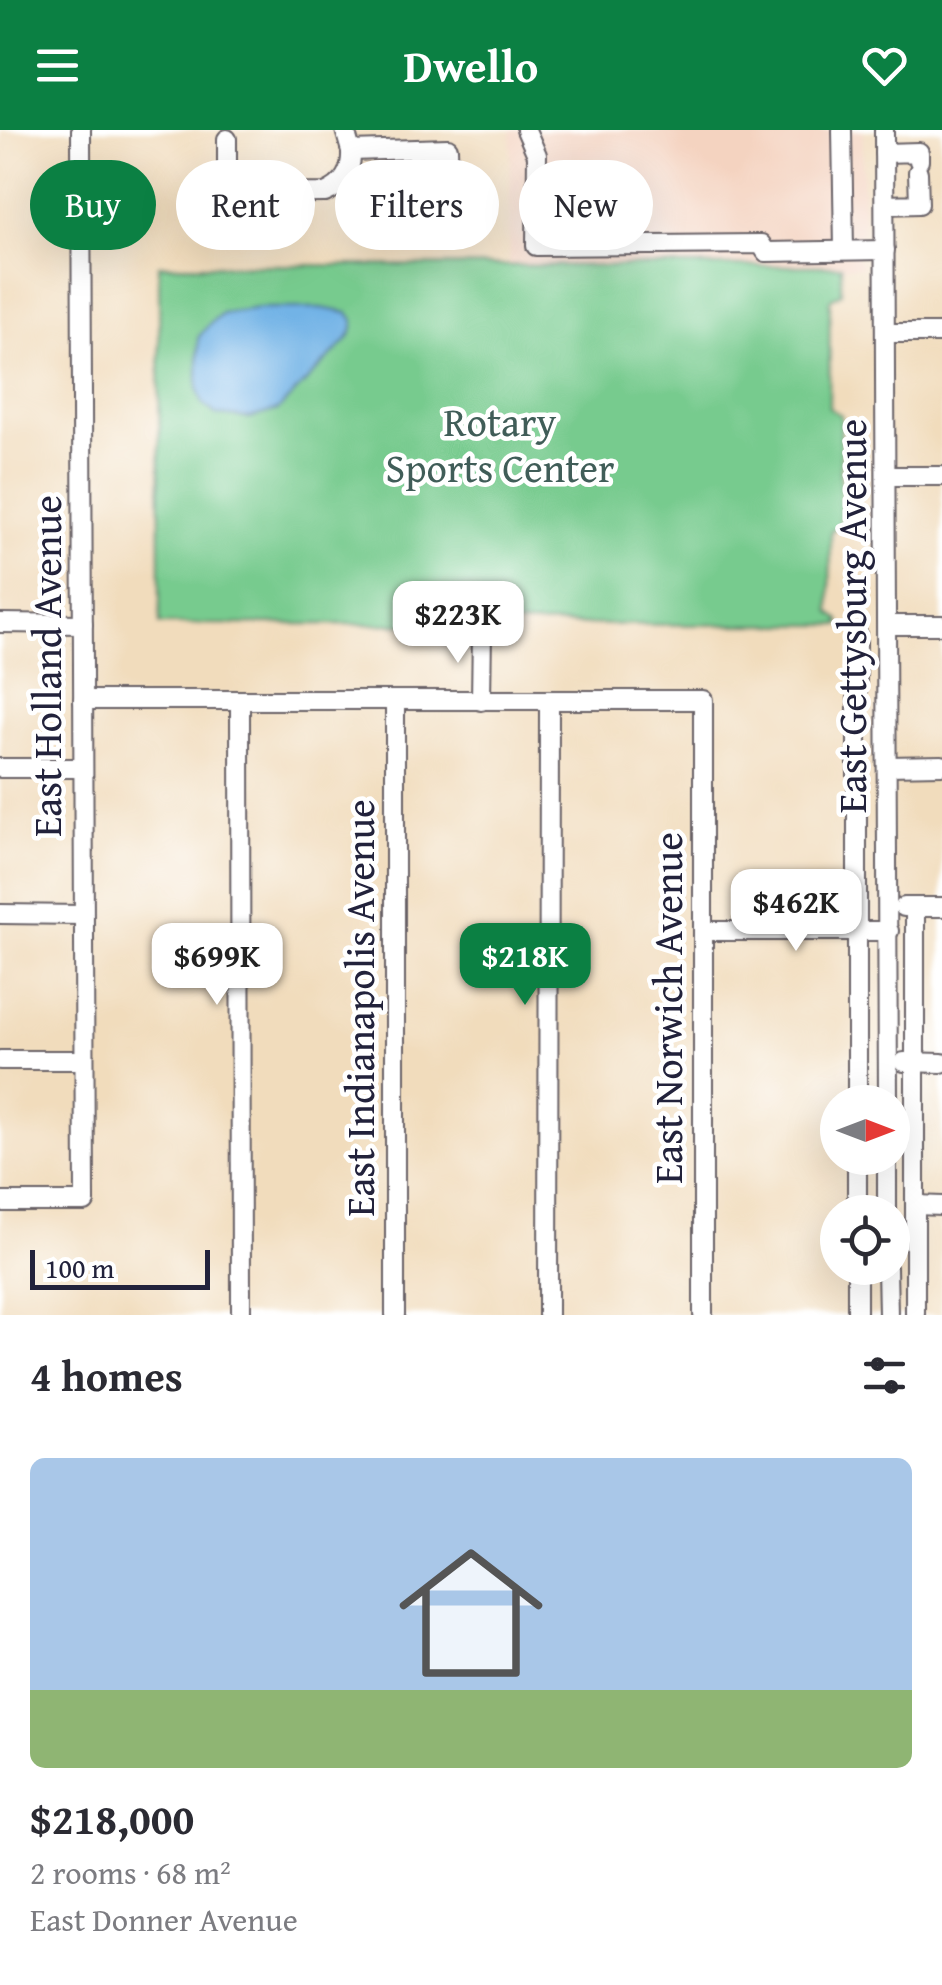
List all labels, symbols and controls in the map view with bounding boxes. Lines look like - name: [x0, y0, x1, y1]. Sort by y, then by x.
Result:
- text: Dwello: [404, 33, 538, 98]
- icon: menu: [30, 38, 85, 93]
- icon: heart: [857, 38, 912, 93]
- chip: Buy: [30, 160, 156, 250]
- chip: Rent: [176, 160, 315, 250]
- chip: Filters: [335, 160, 499, 250]
- chip: New: [519, 160, 653, 250]
- park label: Rotary Sports Center: [385, 392, 615, 497]
- street label: East Gettysburg Avenue: [822, 419, 881, 813]
- street label: East Holland Avenue: [17, 495, 76, 837]
- pin: $223K: [388, 581, 528, 666]
- text: $223K: [415, 590, 501, 637]
- street label: East Indianapolis Avenue: [330, 799, 389, 1217]
- street label: East Norwich Avenue: [638, 832, 697, 1184]
- pin: $462K: [726, 869, 866, 954]
- text: $462K: [753, 878, 839, 925]
- pin: $699K: [147, 923, 287, 1008]
- pin: $218K: [455, 923, 595, 1008]
- text: $699K: [174, 932, 260, 979]
- text: $218K: [482, 932, 568, 979]
- north arrow: [820, 1085, 910, 1175]
- map controls: [820, 1085, 910, 1285]
- button: locate: [820, 1195, 910, 1285]
- scale bar: [30, 1245, 210, 1290]
- text: 100 m: [45, 1247, 114, 1288]
- text: 4 homes: [30, 1345, 183, 1406]
- icon: filters: [857, 1348, 912, 1403]
- icon: home: [381, 1523, 561, 1703]
- text: $218,000: [30, 1788, 194, 1849]
- text: 2 rooms · 68 m²: [30, 1849, 231, 1896]
- text: East Donner Avenue: [30, 1896, 298, 1943]

